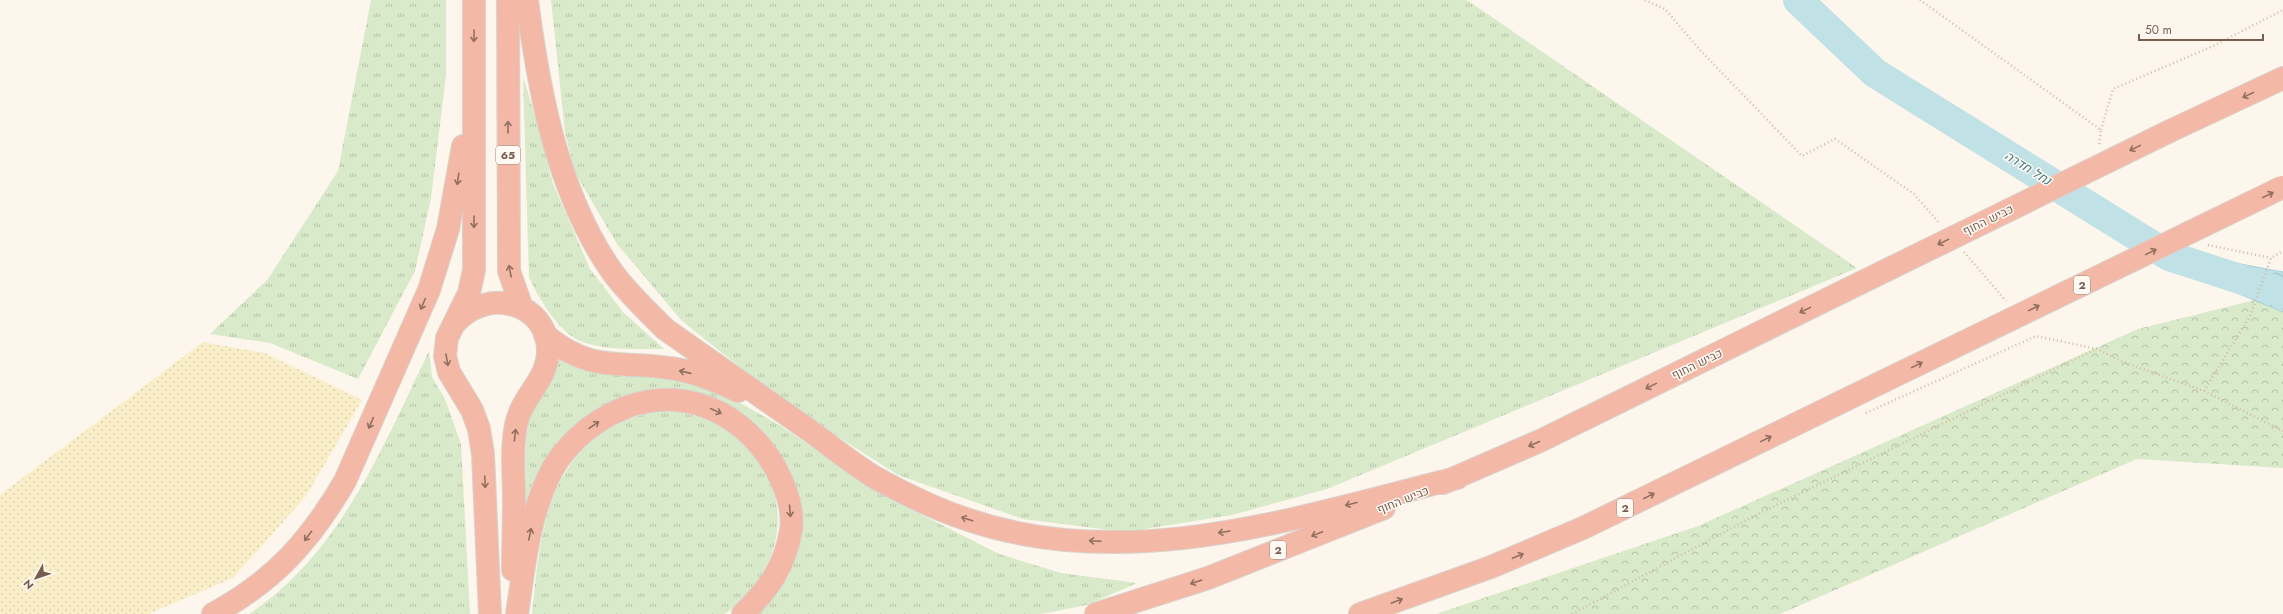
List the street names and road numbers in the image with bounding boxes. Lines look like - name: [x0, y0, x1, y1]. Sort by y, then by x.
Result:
- road number: 65: [496, 146, 520, 164]
- street label: כביש החוף: [1960, 200, 2016, 240]
- road number: 2: [2074, 276, 2090, 294]
- street label: כביש החוף: [1669, 344, 1725, 384]
- street label: כביש החוף: [1374, 481, 1432, 519]
- road number: 2: [1617, 499, 1633, 517]
- road number: 2: [1270, 541, 1286, 559]

